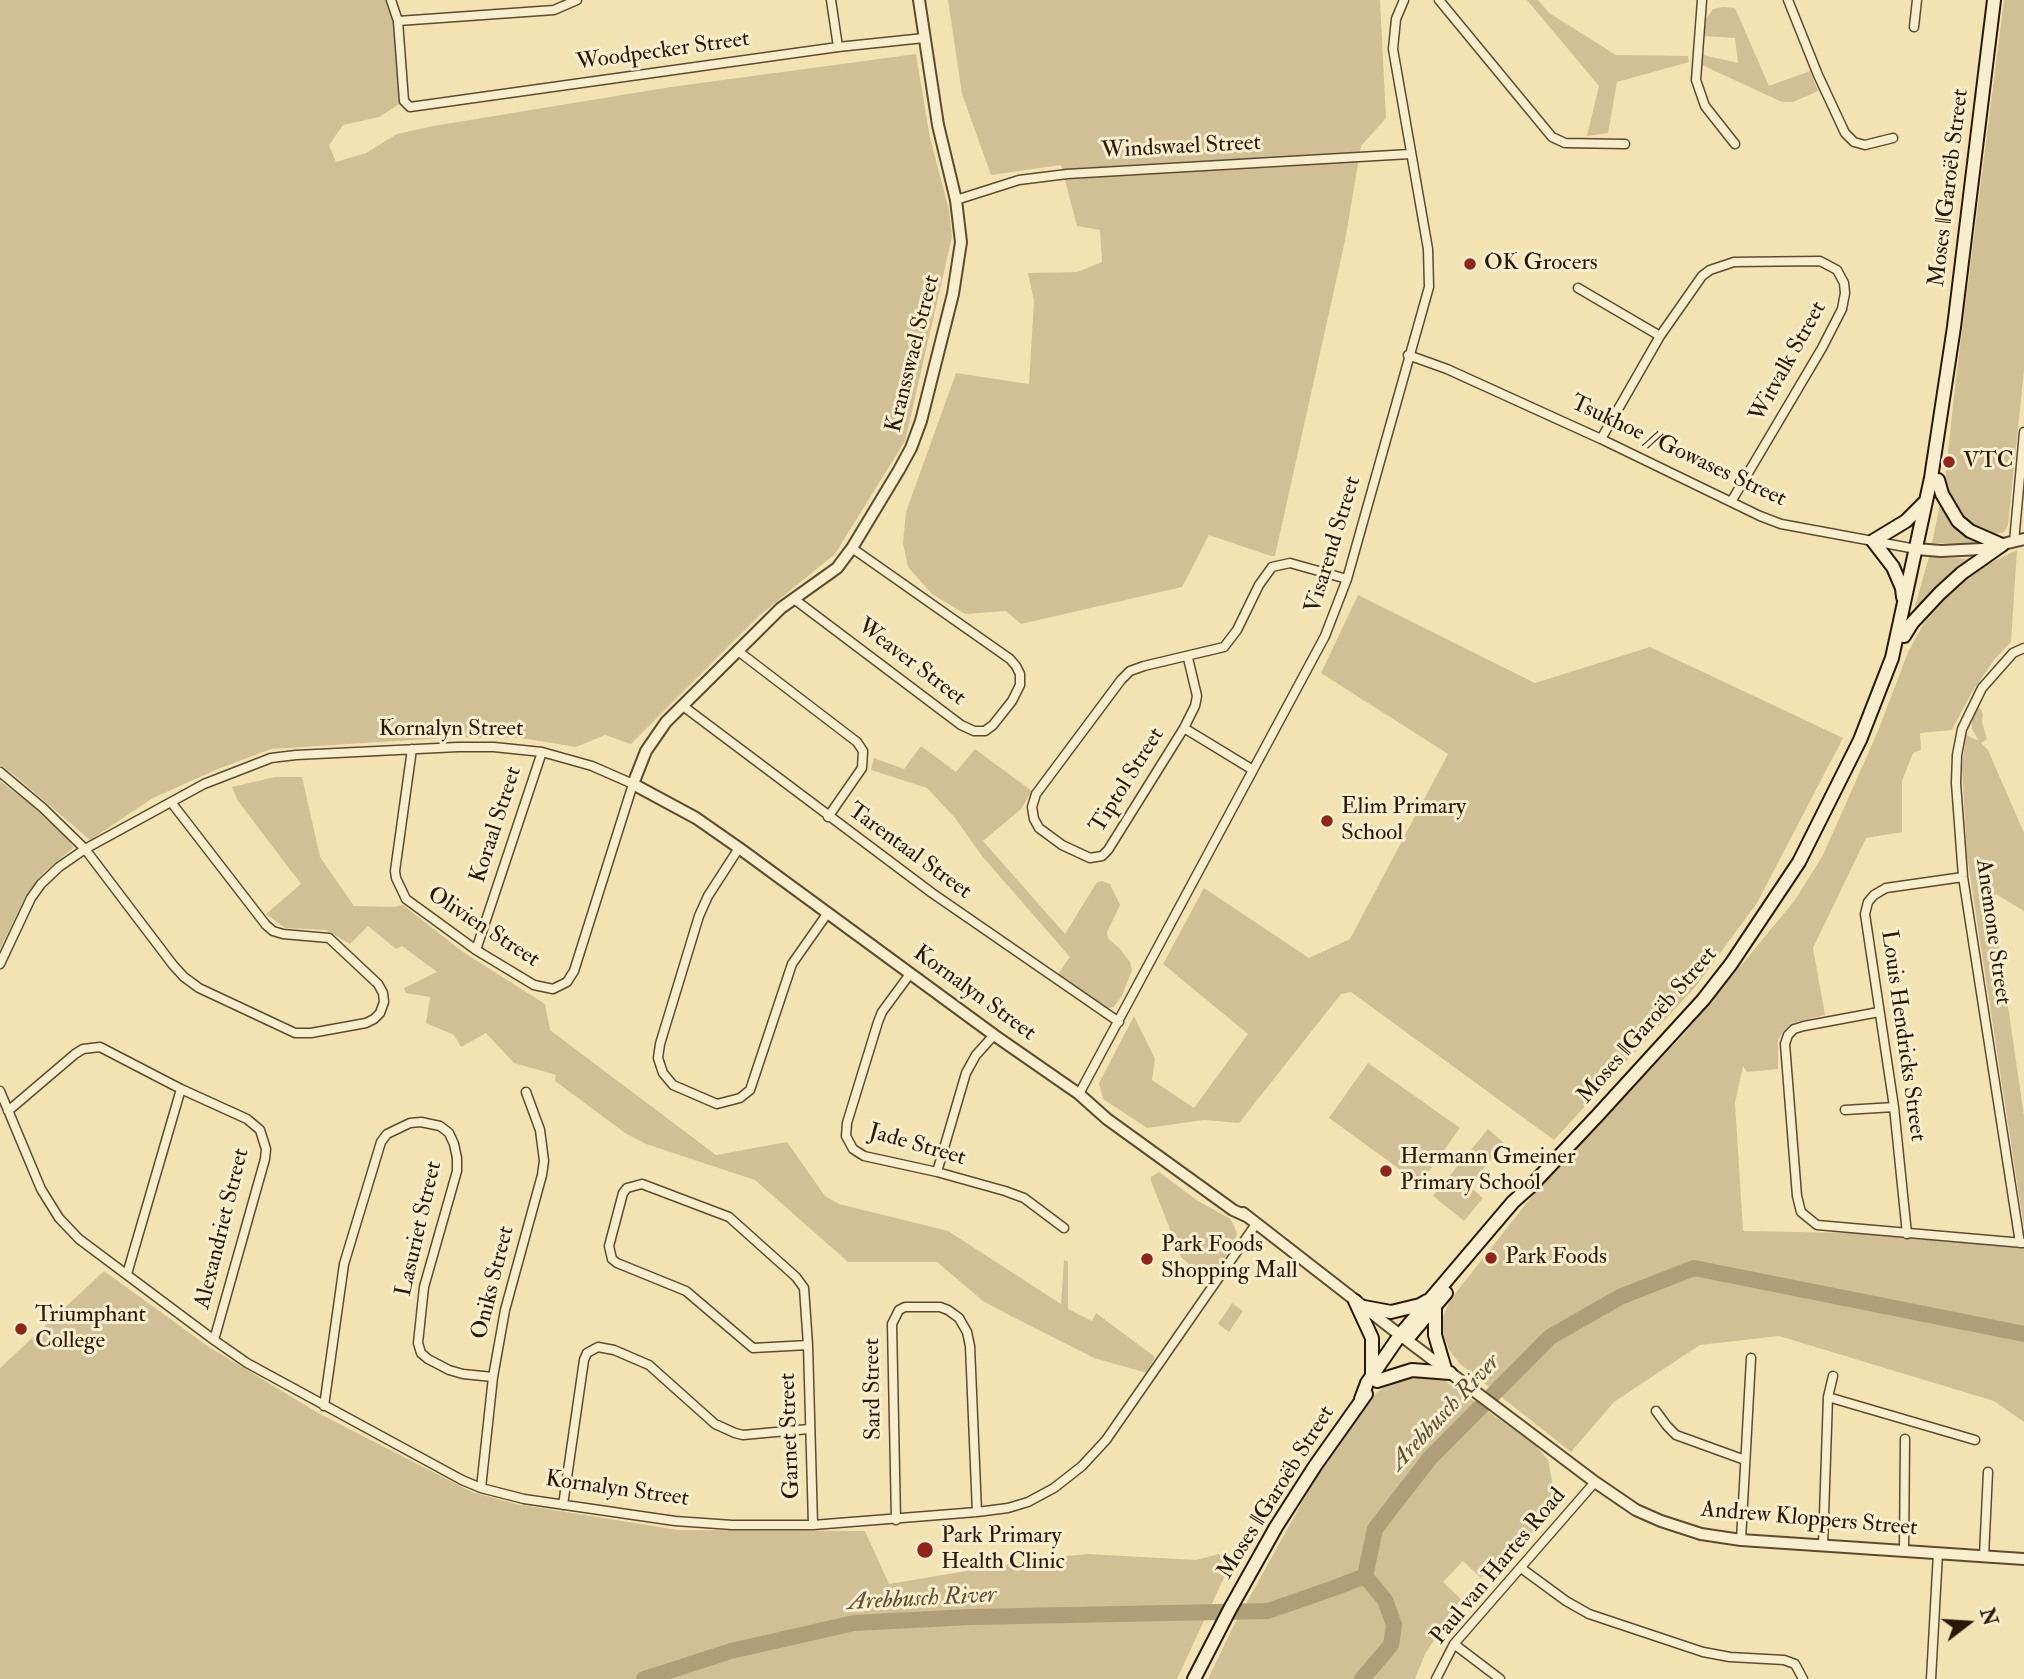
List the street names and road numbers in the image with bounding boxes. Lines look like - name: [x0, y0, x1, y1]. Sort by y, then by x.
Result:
- street label: Woodpecker Street: [575, 26, 751, 78]
- street label: Moses ǁGaroëb Street: [1924, 88, 1976, 288]
- street label: Windswael Street: [1100, 130, 1262, 166]
- street label: Kransswael Street: [881, 273, 947, 435]
- street label: Witvalk Street: [1745, 297, 1833, 427]
- street label: Tsukhoe //Gowases Street: [1566, 390, 1790, 514]
- street label: Visarend Street: [1300, 473, 1368, 617]
- street label: Weaver Street: [851, 613, 971, 713]
- street label: Kornalyn Street: [379, 716, 523, 744]
- street label: Tiptol Street: [1085, 723, 1171, 839]
- street label: Koraal Street: [465, 763, 529, 887]
- street label: Tarentaal Street: [842, 798, 976, 906]
- street label: Anemone Street: [1968, 857, 2016, 1007]
- street label: Olivien Street: [422, 882, 544, 974]
- street label: Louis Hendricks Street: [1874, 929, 1930, 1143]
- street label: Kornalyn Street: [907, 940, 1041, 1048]
- street label: Moses ǁGaroëb Street: [1572, 942, 1724, 1110]
- street label: Jade Street: [865, 1119, 969, 1173]
- street label: Alexandriet Street: [190, 1146, 256, 1312]
- street label: Lasuriet Street: [391, 1159, 449, 1299]
- street label: Oniks Street: [467, 1224, 521, 1342]
- street label: Sard Street: [859, 1338, 889, 1440]
- street label: Garnet Street: [775, 1372, 807, 1500]
- street label: Moses ǁGaroëb Street: [1213, 1401, 1341, 1585]
- street label: Kornalyn Street: [543, 1466, 691, 1514]
- street label: Paul van Hartes Road: [1426, 1483, 1572, 1651]
- street label: Andrew Kloppers Street: [1700, 1497, 1918, 1543]

